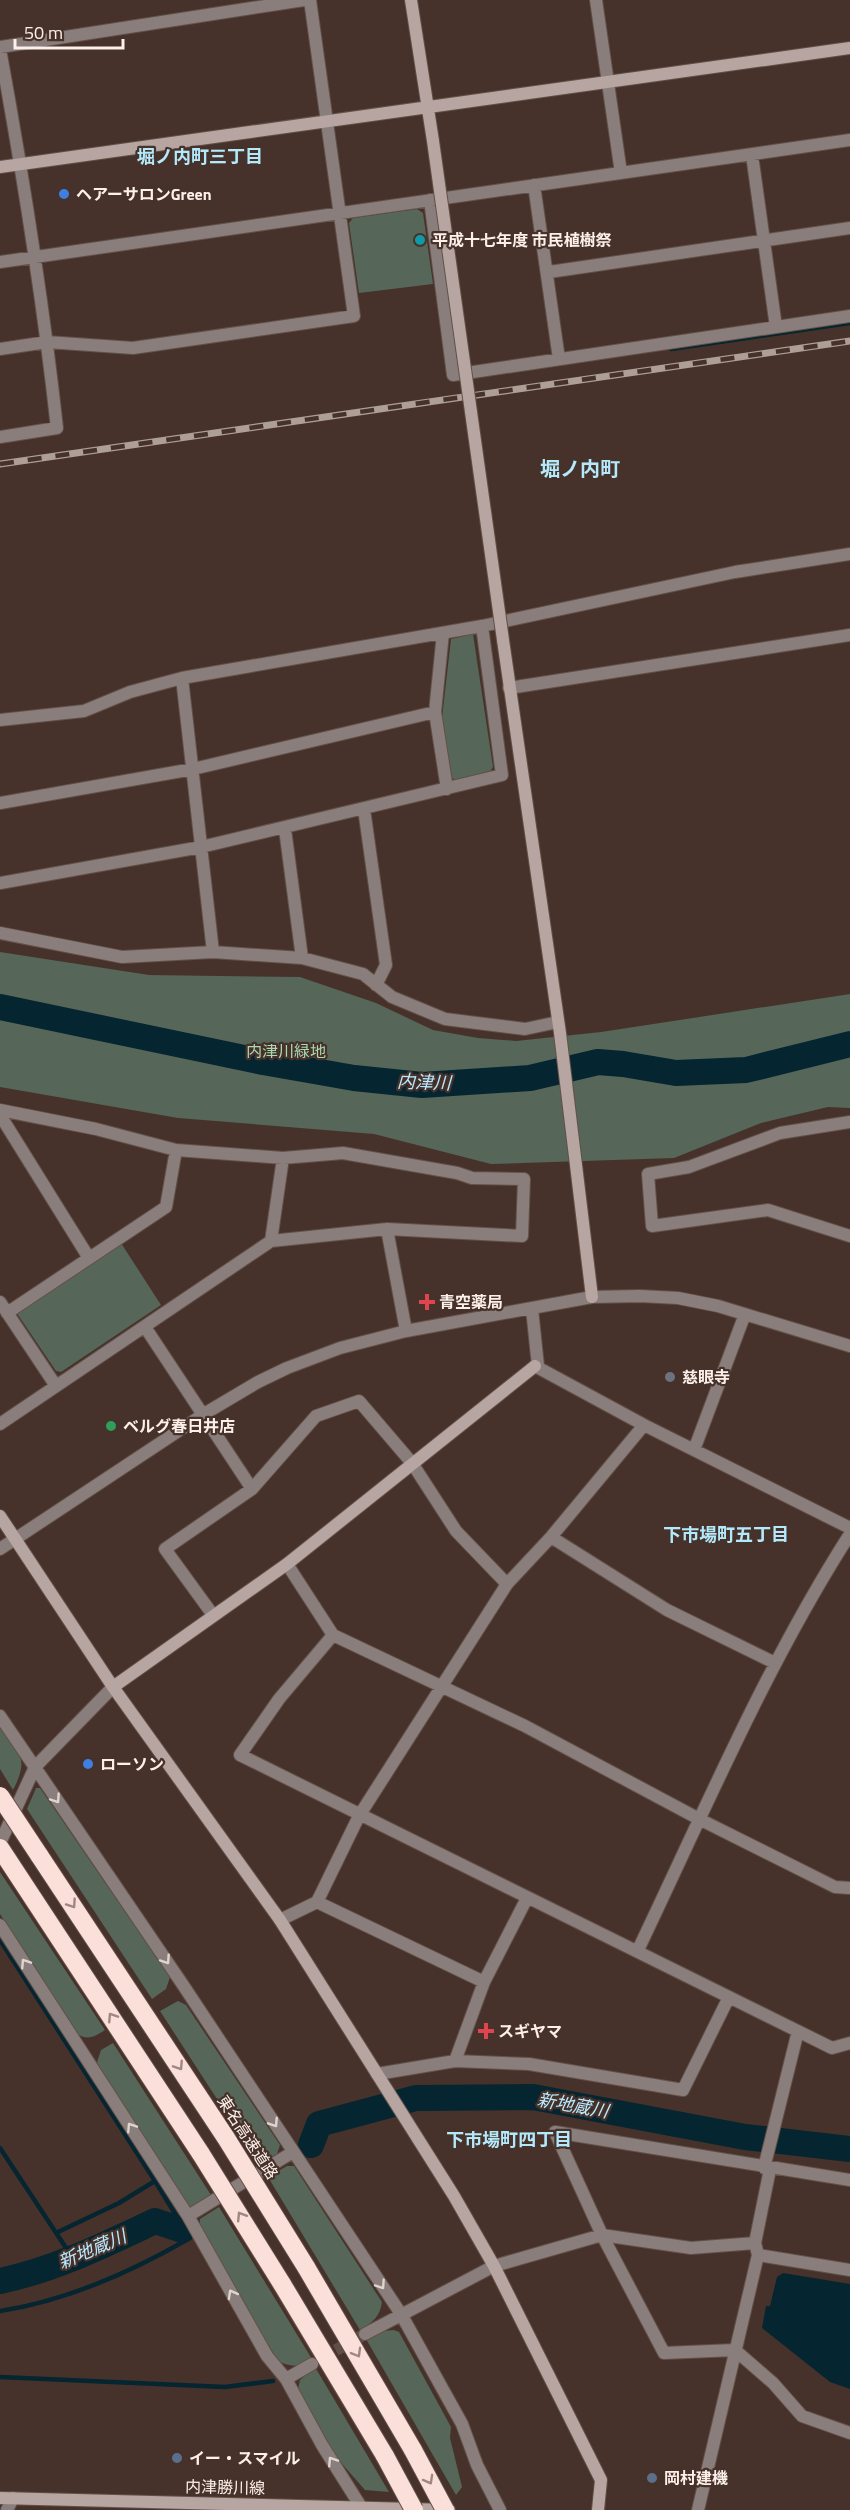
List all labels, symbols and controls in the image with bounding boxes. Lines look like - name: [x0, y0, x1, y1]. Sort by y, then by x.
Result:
- scale bar: [15, 12, 123, 50]
- text: 50 m: [24, 19, 63, 46]
- district label: 堀ノ内町三丁目: [137, 143, 263, 170]
- place label: ヘアーサロンGreen: [76, 182, 212, 206]
- marker: ヘアーサロンGreen: [57, 187, 71, 201]
- place label: 平成十七年度 市民植樹祭: [432, 228, 612, 252]
- marker: 平成十七年度 市民植樹祭: [413, 233, 427, 247]
- district label: 堀ノ内町: [540, 453, 620, 484]
- park label: 内津川緑地: [246, 1039, 326, 1063]
- water label: 内津川: [397, 1068, 453, 1097]
- place label: 青空薬局: [439, 1290, 503, 1314]
- marker: 青空薬局: [420, 1295, 434, 1309]
- place label: 慈眼寺: [682, 1365, 730, 1389]
- marker: 慈眼寺: [663, 1370, 677, 1384]
- place label: ベルグ春日井店: [123, 1414, 235, 1438]
- marker: ベルグ春日井店: [104, 1419, 118, 1433]
- district label: 下市場町五丁目: [663, 1521, 789, 1548]
- place label: ローソン: [100, 1752, 164, 1776]
- marker: ローソン: [81, 1757, 95, 1771]
- one-way arrow: [49, 1792, 60, 1803]
- one-way arrow: [65, 1897, 76, 1908]
- one-way arrow: [159, 1953, 170, 1964]
- one-way arrow: [21, 1959, 32, 1970]
- one-way arrow: [108, 2012, 119, 2023]
- place label: スギヤマ: [498, 2019, 562, 2043]
- marker: スギヤマ: [479, 2024, 493, 2038]
- one-way arrow: [172, 2060, 183, 2071]
- water label: 新地蔵川: [535, 2085, 613, 2125]
- street label: 東名高速道路: [212, 2090, 284, 2184]
- one-way arrow: [267, 2116, 278, 2127]
- one-way arrow: [127, 2123, 139, 2133]
- district label: 下市場町四丁目: [446, 2126, 572, 2153]
- one-way arrow: [236, 2212, 248, 2222]
- water label: 新地蔵川: [54, 2222, 132, 2275]
- one-way arrow: [374, 2279, 385, 2290]
- one-way arrow: [228, 2290, 239, 2300]
- one-way arrow: [350, 2347, 362, 2357]
- place label: イー・スマイル: [189, 2446, 301, 2470]
- marker: イー・スマイル: [170, 2451, 184, 2465]
- one-way arrow: [329, 2456, 340, 2467]
- place label: 岡村建機: [664, 2466, 728, 2490]
- marker: 岡村建機: [645, 2471, 659, 2485]
- street label: 内津勝川線: [185, 2474, 265, 2500]
- one-way arrow: [422, 2474, 433, 2484]

